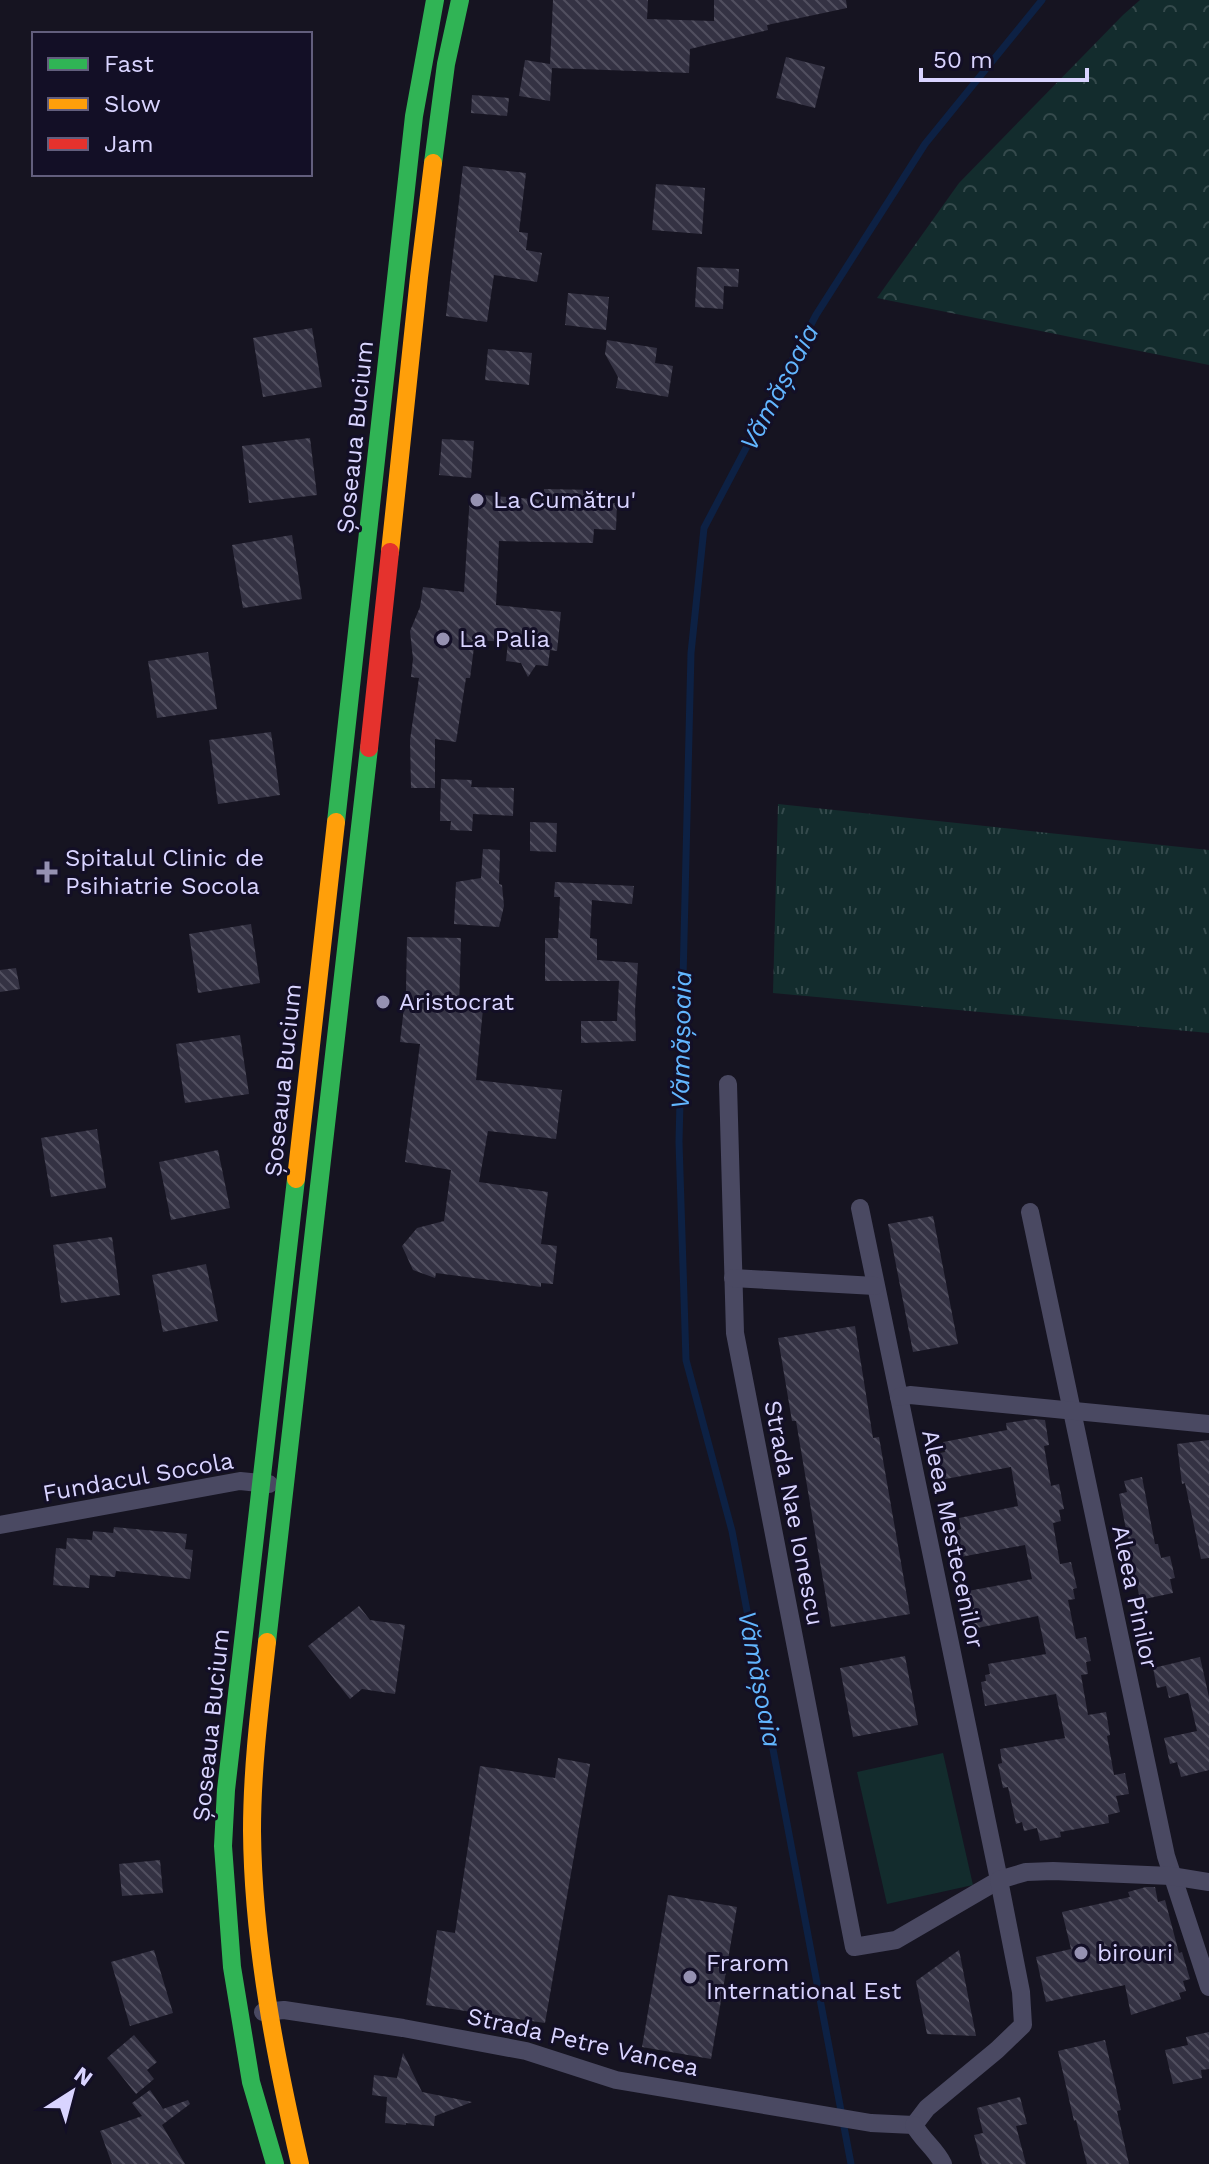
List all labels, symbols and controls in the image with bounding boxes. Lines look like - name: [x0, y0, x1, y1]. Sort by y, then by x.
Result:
- legend: [32, 32, 312, 176]
- scale bar: [921, 32, 1087, 82]
- text: 50 m: [933, 46, 993, 74]
- text: Fast: [104, 50, 154, 78]
- text: Slow: [104, 90, 161, 118]
- text: Jam: [104, 130, 154, 158]
- water label: Vămășoaia: [733, 319, 825, 455]
- street label: Șoseaua Bucium: [331, 339, 379, 535]
- place label: La Cumătru': [493, 486, 636, 514]
- marker: La Cumătru': [468, 491, 486, 509]
- place label: La Palia: [459, 625, 550, 653]
- marker: La Palia: [434, 630, 452, 648]
- place label: Spitalul Clinic de Psihiatrie Socola: [65, 844, 264, 900]
- marker: Spitalul Clinic de Psihiatrie Socola: [36, 861, 58, 883]
- water label: Vămășoaia: [665, 970, 697, 1110]
- street label: Șoseaua Bucium: [259, 982, 307, 1178]
- place label: Aristocrat: [399, 988, 514, 1016]
- marker: Aristocrat: [374, 993, 392, 1011]
- street label: Strada Nae Ionescu: [758, 1398, 830, 1628]
- street label: Aleea Mestecenilor: [916, 1427, 990, 1651]
- street label: Fundacul Socola: [40, 1446, 236, 1508]
- street label: Aleea Pinilor: [1106, 1523, 1164, 1671]
- water label: Vămășoaia: [732, 1608, 788, 1750]
- street label: Șoseaua Bucium: [187, 1627, 235, 1823]
- place label: birouri: [1097, 1939, 1173, 1967]
- marker: birouri: [1072, 1944, 1090, 1962]
- place label: Frarom International Est: [706, 1949, 901, 2005]
- marker: Frarom International Est: [681, 1968, 699, 1986]
- street label: Strada Petre Vancea: [465, 2002, 701, 2082]
- north arrow: [32, 2052, 112, 2132]
- text: N: [70, 2061, 97, 2091]

